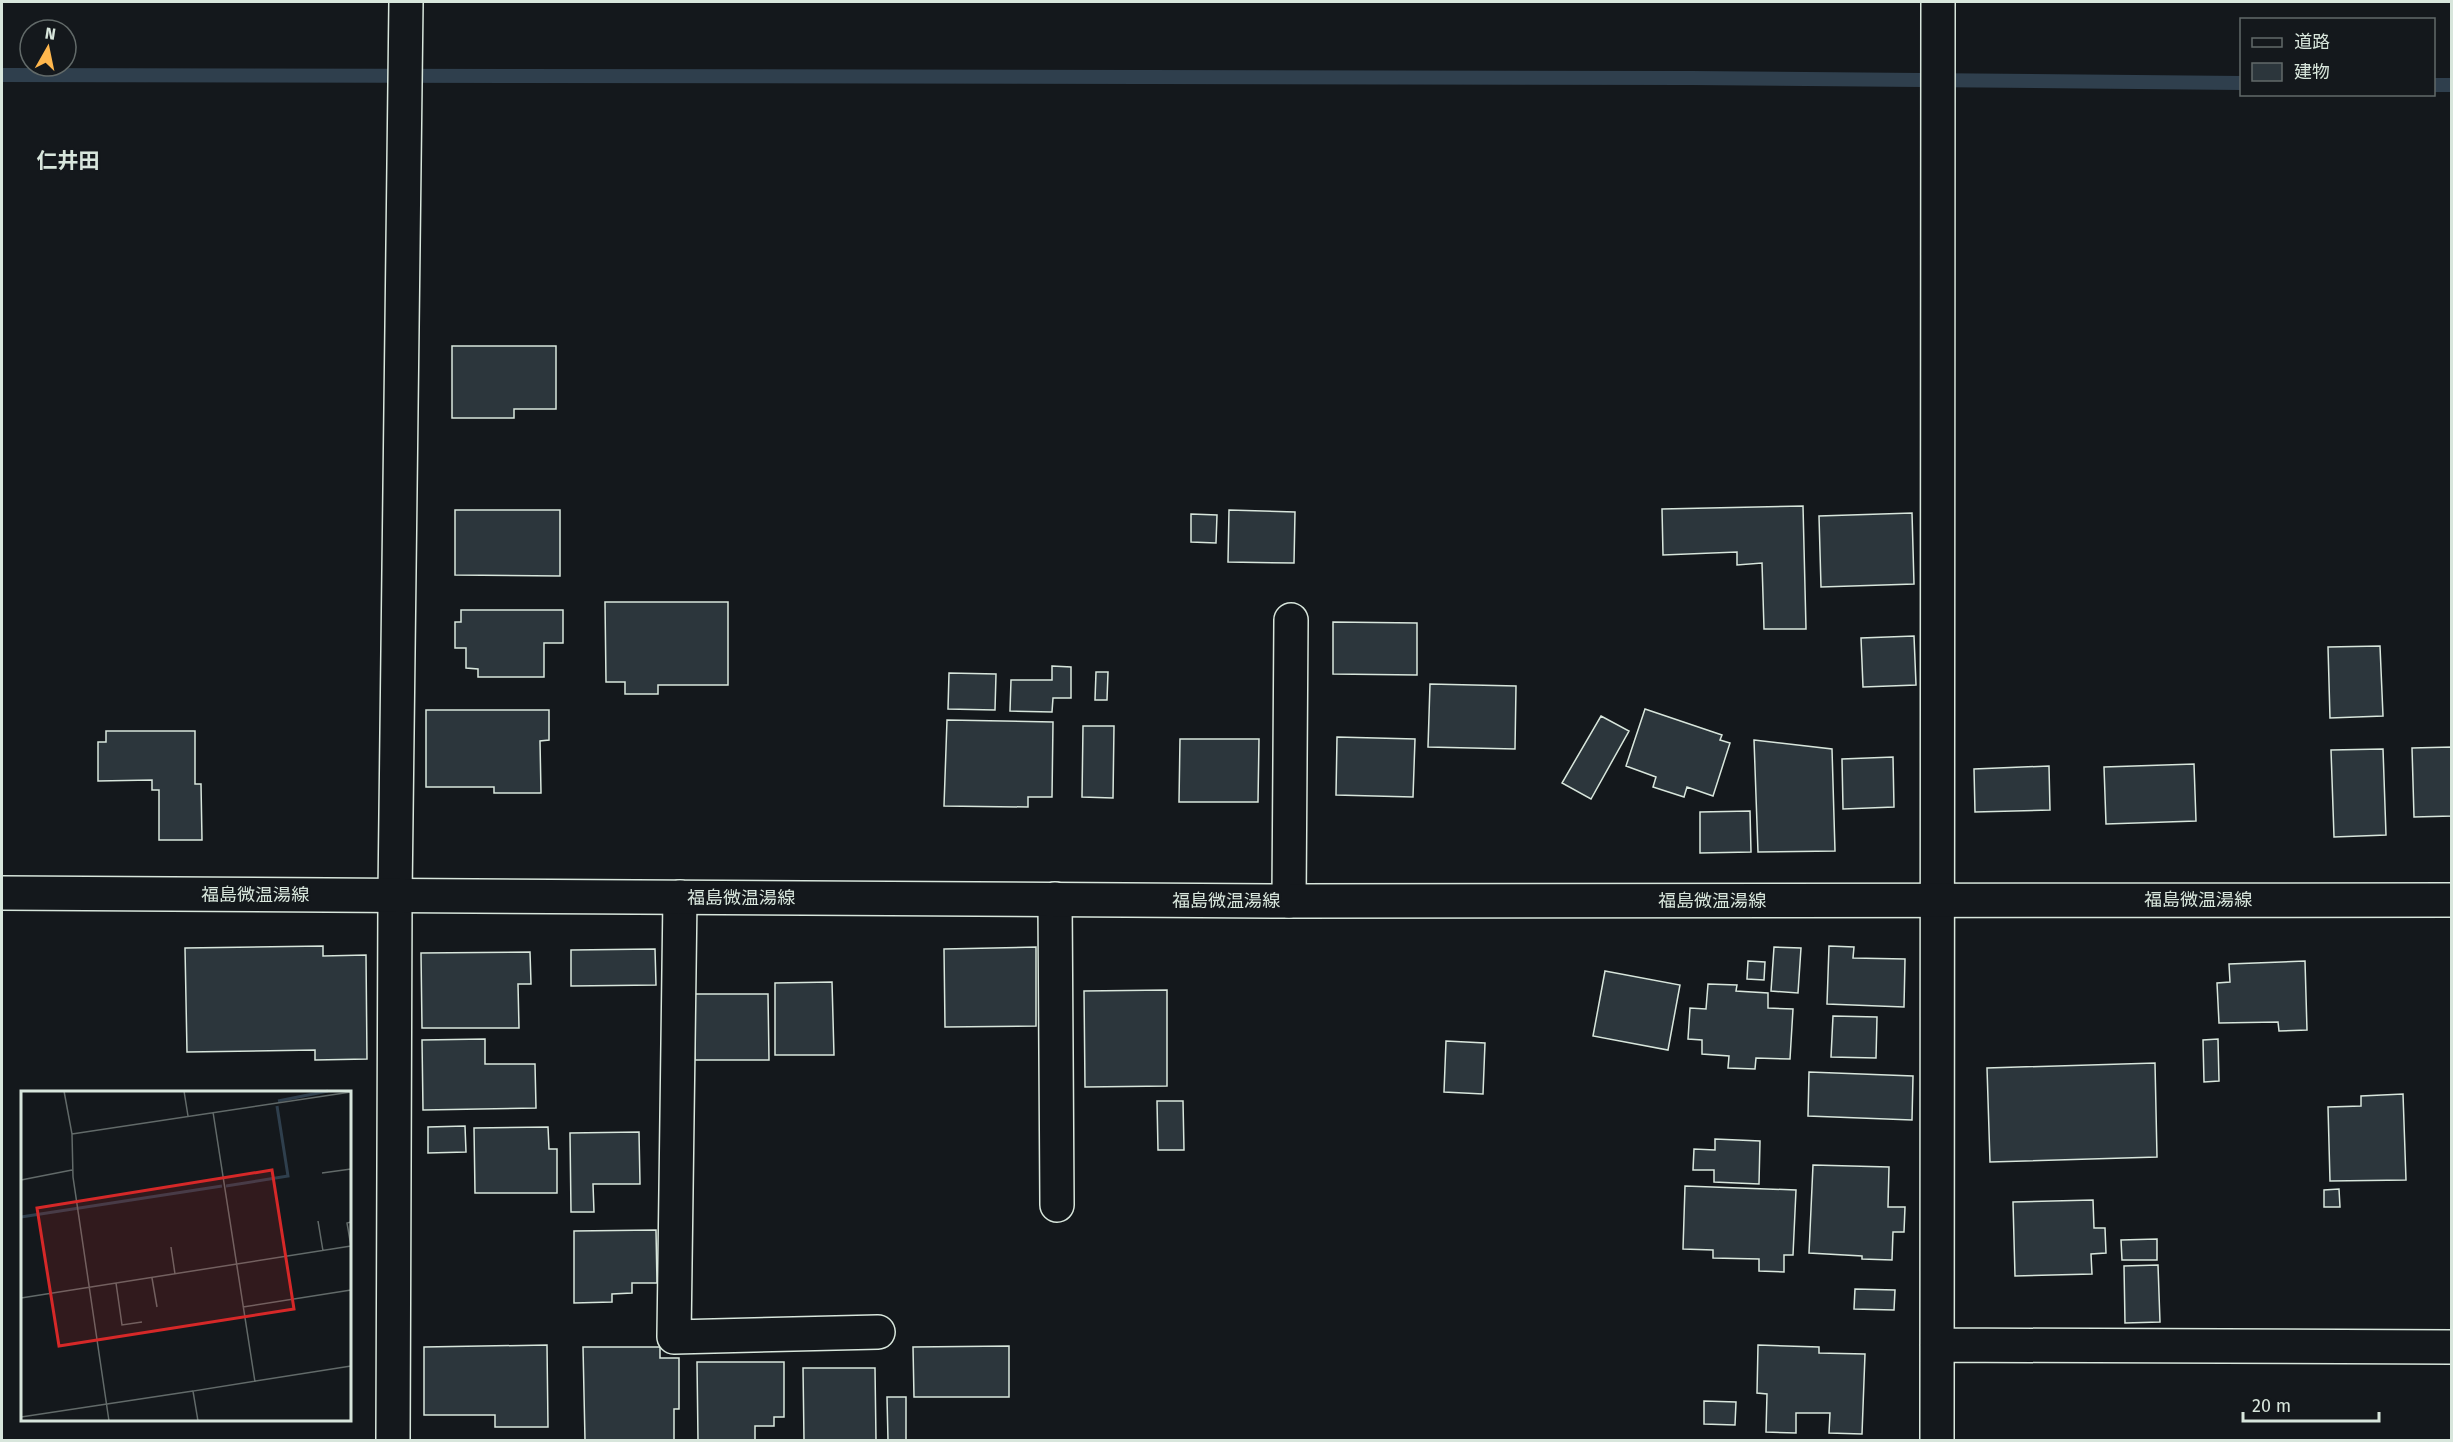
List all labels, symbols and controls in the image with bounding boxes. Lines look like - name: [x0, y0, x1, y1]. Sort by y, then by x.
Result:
- north arrow: [18, 18, 78, 78]
- legend: [2240, 18, 2435, 96]
- text: N: [44, 23, 57, 44]
- text: 道路: [2294, 31, 2330, 53]
- text: 建物: [2294, 61, 2330, 83]
- district label: 仁井田: [37, 148, 100, 174]
- street label: 福島微温湯線: [201, 884, 309, 906]
- street label: 福島微温湯線: [687, 887, 795, 909]
- street label: 福島微温湯線: [2144, 889, 2252, 911]
- street label: 福島微温湯線: [1172, 890, 1280, 912]
- street label: 福島微温湯線: [1658, 890, 1766, 912]
- inset map: [21, 1091, 351, 1421]
- scale bar: [2243, 1385, 2380, 1423]
- text: 20 m: [2252, 1395, 2291, 1417]

